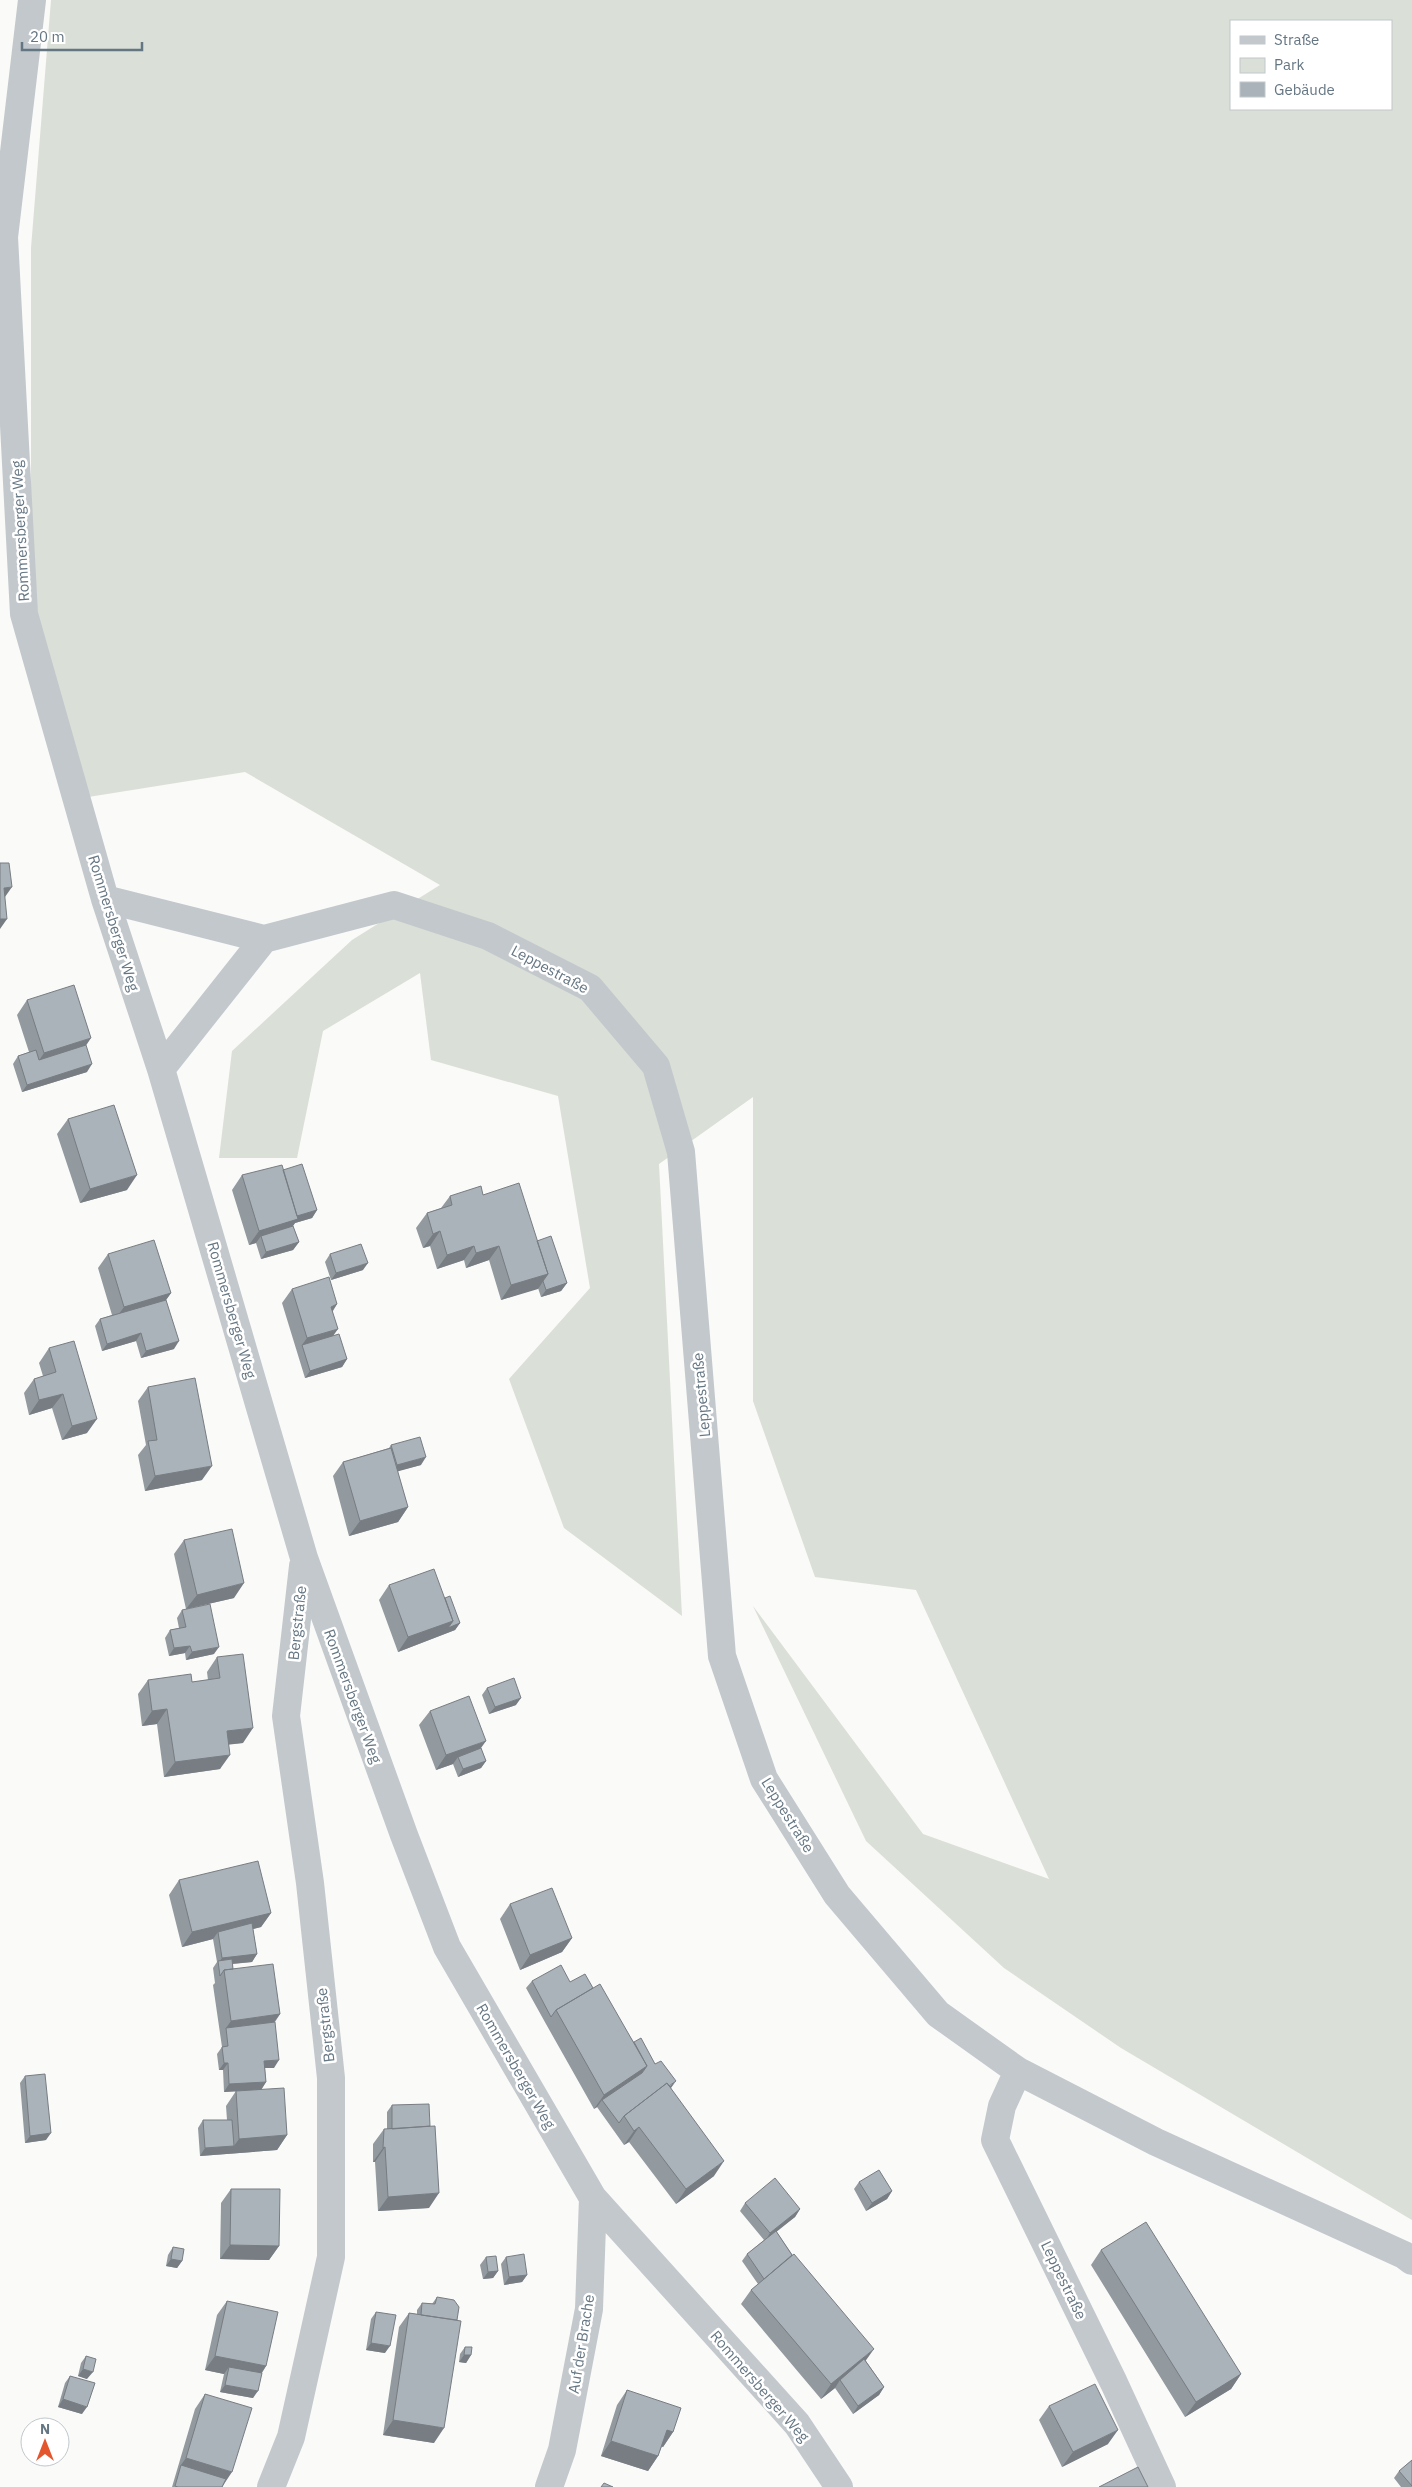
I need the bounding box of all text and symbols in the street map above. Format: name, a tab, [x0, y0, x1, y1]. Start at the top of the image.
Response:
scale bar	[22, 20, 142, 52]
legend	[1230, 20, 1392, 110]
text: 20 m	[30, 27, 65, 46]
text: Straße	[1274, 30, 1319, 49]
text: Park	[1274, 55, 1304, 74]
text: Gebäude	[1274, 80, 1335, 99]
street label: Rommersberger Weg	[7, 460, 33, 602]
street label: Rommersberger Weg	[84, 853, 144, 994]
street label: Leppestraße	[508, 941, 592, 997]
street label: Rommersberger Weg	[203, 1239, 261, 1381]
street label: Leppestraße	[688, 1352, 714, 1438]
street label: Bergstraße	[284, 1585, 310, 1661]
street label: Rommersberger Weg	[320, 1626, 386, 1766]
street label: Leppestraße	[757, 1774, 819, 1856]
street label: Bergstraße	[312, 1987, 338, 2063]
street label: Rommersberger Weg	[472, 2000, 560, 2132]
street label: Leppestraße	[1037, 2238, 1091, 2322]
street label: Auf der Brache	[564, 2293, 598, 2395]
street label: Rommersberger Weg	[706, 2326, 814, 2446]
north arrow	[20, 2417, 70, 2467]
text: N	[40, 2420, 50, 2438]

